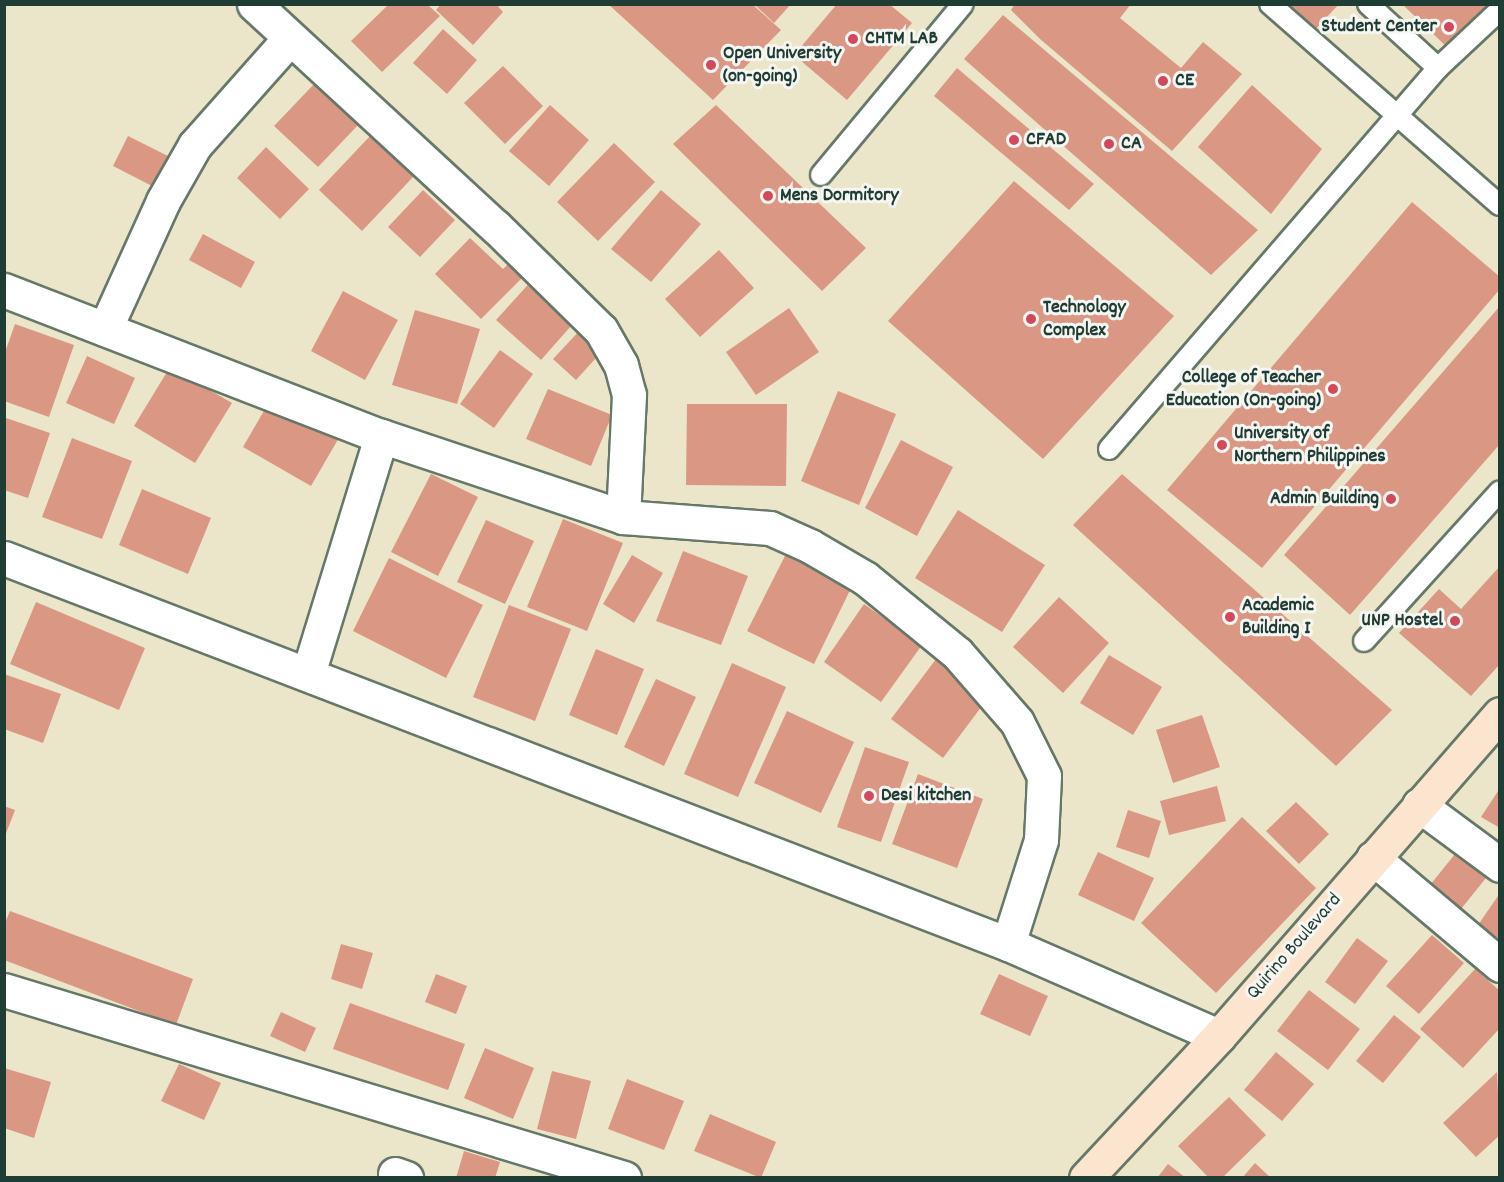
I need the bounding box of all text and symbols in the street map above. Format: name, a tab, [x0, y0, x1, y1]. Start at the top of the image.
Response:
place label: Student Center	[1321, 15, 1437, 39]
marker: Student Center	[1442, 20, 1456, 34]
place label: CHTM LAB	[865, 27, 938, 51]
marker: CHTM LAB	[846, 32, 860, 46]
place label: Open University (on-going)	[723, 42, 841, 89]
marker: Open University (on-going)	[704, 58, 718, 72]
place label: CE	[1175, 69, 1194, 93]
marker: CE	[1156, 74, 1170, 88]
place label: CFAD	[1026, 128, 1066, 152]
place label: CA	[1121, 132, 1142, 156]
marker: CFAD	[1007, 133, 1021, 147]
marker: CA	[1102, 137, 1116, 151]
place label: Mens Dormitory	[780, 184, 899, 208]
marker: Mens Dormitory	[761, 189, 775, 203]
place label: Technology Complex	[1043, 296, 1126, 343]
marker: Technology Complex	[1024, 312, 1038, 326]
place label: College of Teacher Education (On-going)	[1166, 366, 1321, 413]
marker: College of Teacher Education (On-going)	[1326, 382, 1340, 396]
place label: University of Northern Philippines	[1234, 422, 1386, 469]
marker: University of Northern Philippines	[1215, 438, 1229, 452]
place label: Admin Building	[1270, 487, 1379, 511]
marker: Admin Building	[1384, 492, 1398, 506]
place label: Academic Building I	[1242, 594, 1314, 641]
place label: UNP Hostel	[1361, 609, 1443, 633]
marker: Academic Building I	[1223, 610, 1237, 624]
marker: UNP Hostel	[1448, 614, 1462, 628]
place label: Desi kitchen	[881, 784, 971, 808]
marker: Desi kitchen	[862, 789, 876, 803]
street label: Quirino Boulevard	[1242, 889, 1348, 1005]

